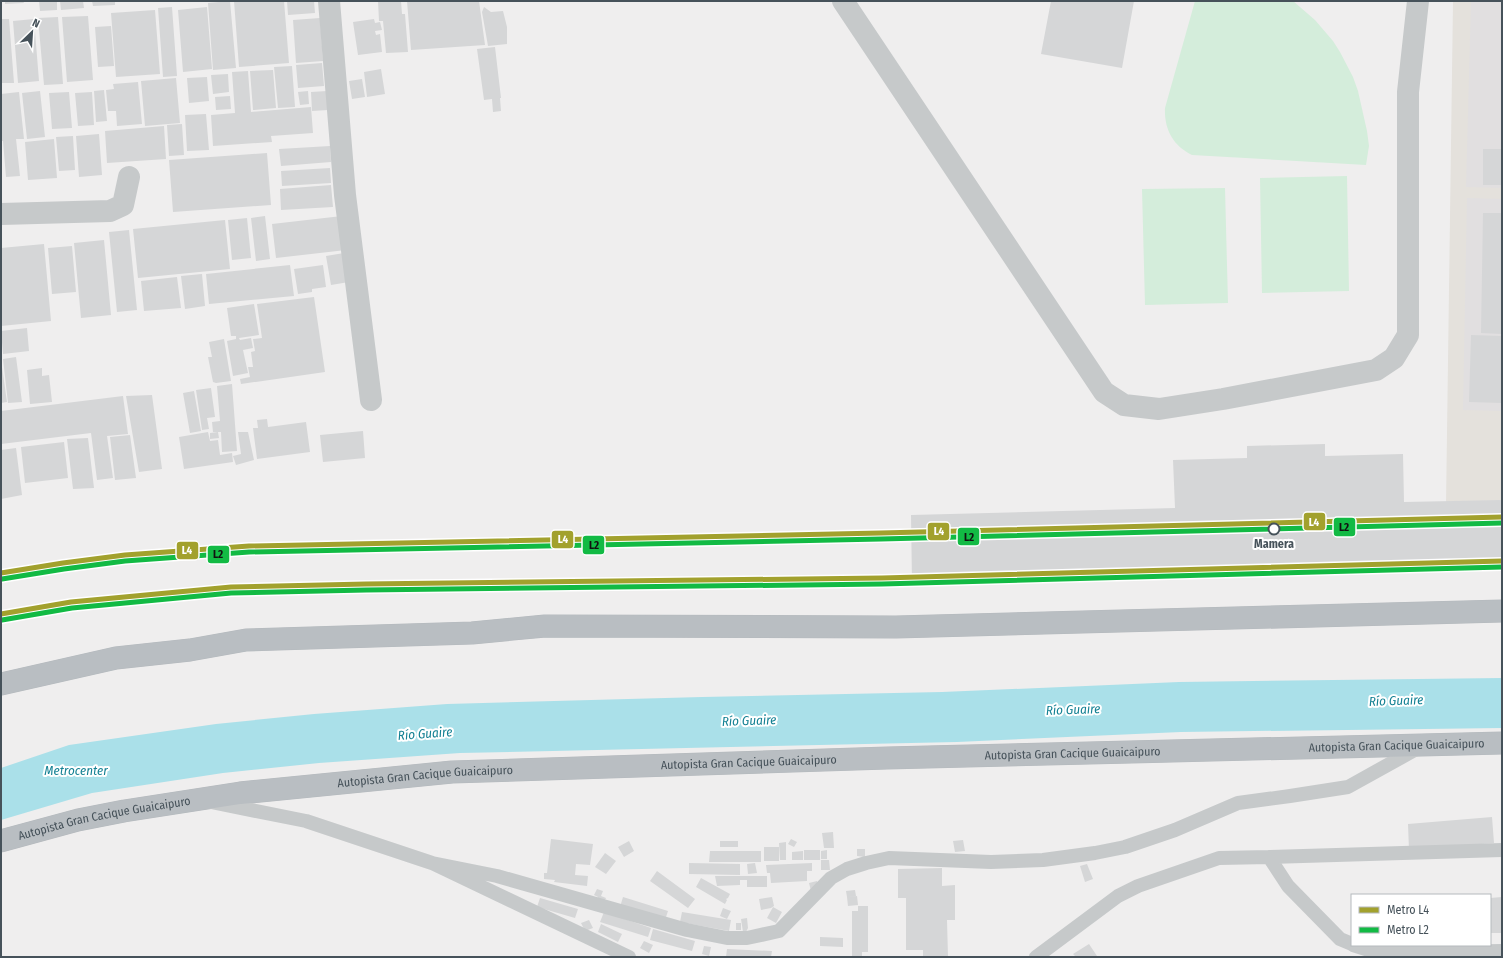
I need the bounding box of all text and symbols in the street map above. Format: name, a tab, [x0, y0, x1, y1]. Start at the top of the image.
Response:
north arrow	[12, 12, 52, 52]
text: N	[30, 16, 42, 31]
line badge: L4	[1303, 512, 1326, 531]
text: L4	[1309, 516, 1320, 529]
line badge: L2	[1333, 517, 1356, 537]
text: L2	[1339, 521, 1349, 534]
line badge: L4	[927, 522, 950, 541]
marker: Mamera	[1267, 522, 1281, 536]
text: L4	[934, 525, 945, 538]
line badge: L2	[957, 527, 980, 546]
line badge: L4	[551, 530, 574, 549]
text: L2	[964, 531, 974, 544]
text: L4	[558, 533, 569, 546]
line badge: L2	[582, 535, 605, 555]
place label: Mamera	[1254, 537, 1294, 551]
text: L2	[589, 539, 599, 552]
line badge: L4	[176, 541, 199, 560]
text: L4	[182, 544, 193, 557]
line badge: L2	[207, 545, 230, 564]
text: L2	[213, 548, 223, 561]
water label: Río Guaire	[1368, 692, 1424, 709]
water label: Río Guaire	[1045, 701, 1101, 718]
water label: Río Guaire	[721, 712, 777, 729]
water label: Río Guaire	[397, 724, 453, 743]
street label: Autopista Gran Cacique Guaicaipuro	[1308, 736, 1485, 755]
street label: Autopista Gran Cacique Guaicaipuro	[984, 744, 1161, 763]
street label: Autopista Gran Cacique Guaicaipuro	[661, 753, 837, 772]
water label: Metrocenter	[44, 763, 108, 778]
street label: Autopista Gran Cacique Guaicaipuro	[337, 763, 513, 790]
street label: Autopista Gran Cacique Guaicaipuro	[17, 794, 192, 843]
legend	[1351, 894, 1491, 946]
text: Metro L4	[1387, 903, 1429, 917]
text: Metro L2	[1387, 923, 1429, 937]

